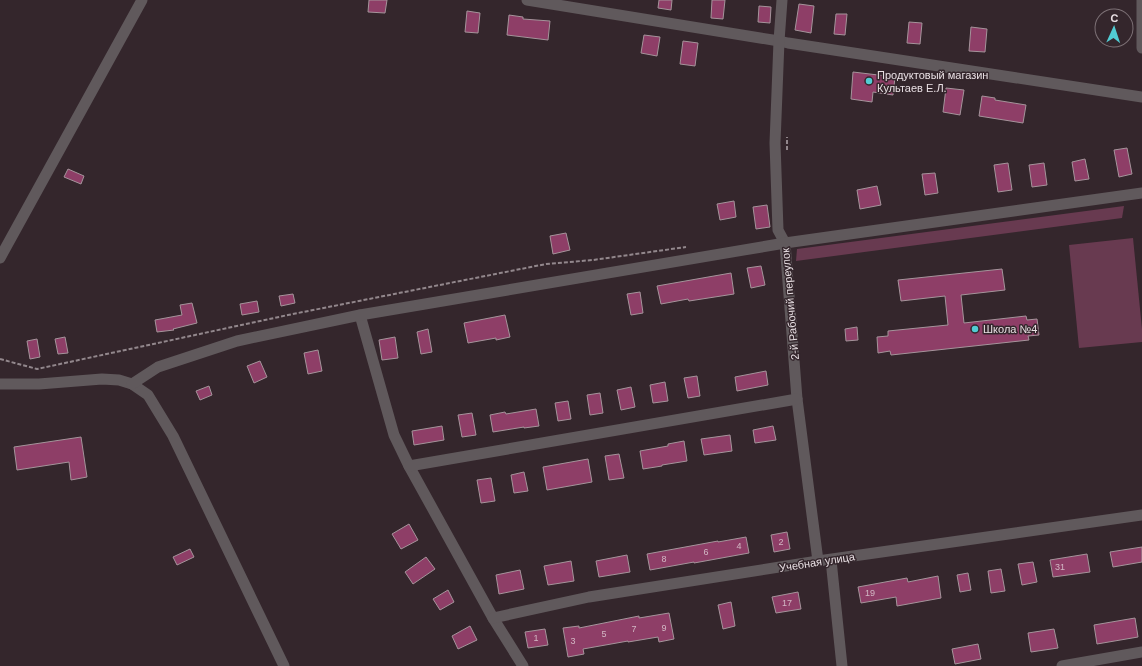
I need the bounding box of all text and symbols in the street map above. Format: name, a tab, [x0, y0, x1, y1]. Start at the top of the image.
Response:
north arrow	[1094, 8, 1134, 48]
text: С	[1110, 12, 1119, 24]
place label: Продуктовый магазин Культаев Е.Л.	[877, 69, 988, 94]
marker: Продуктовый магазин Культаев Е.Л.	[864, 76, 874, 86]
street label: 2-й Рабочий переулок	[779, 247, 801, 360]
place label: Школа №4	[983, 323, 1037, 335]
marker: Школа №4	[970, 324, 980, 334]
house number: 2	[778, 537, 784, 547]
house number: 4	[736, 541, 742, 551]
house number: 6	[703, 547, 709, 557]
street label: Учебная улица	[778, 550, 857, 574]
house number: 8	[661, 554, 667, 564]
house number: 31	[1055, 562, 1065, 572]
house number: 19	[865, 588, 875, 598]
house number: 17	[782, 598, 792, 608]
house number: 9	[661, 623, 667, 633]
house number: 7	[631, 624, 637, 634]
house number: 5	[601, 629, 607, 639]
house number: 1	[533, 633, 539, 643]
house number: 3	[570, 636, 576, 646]

